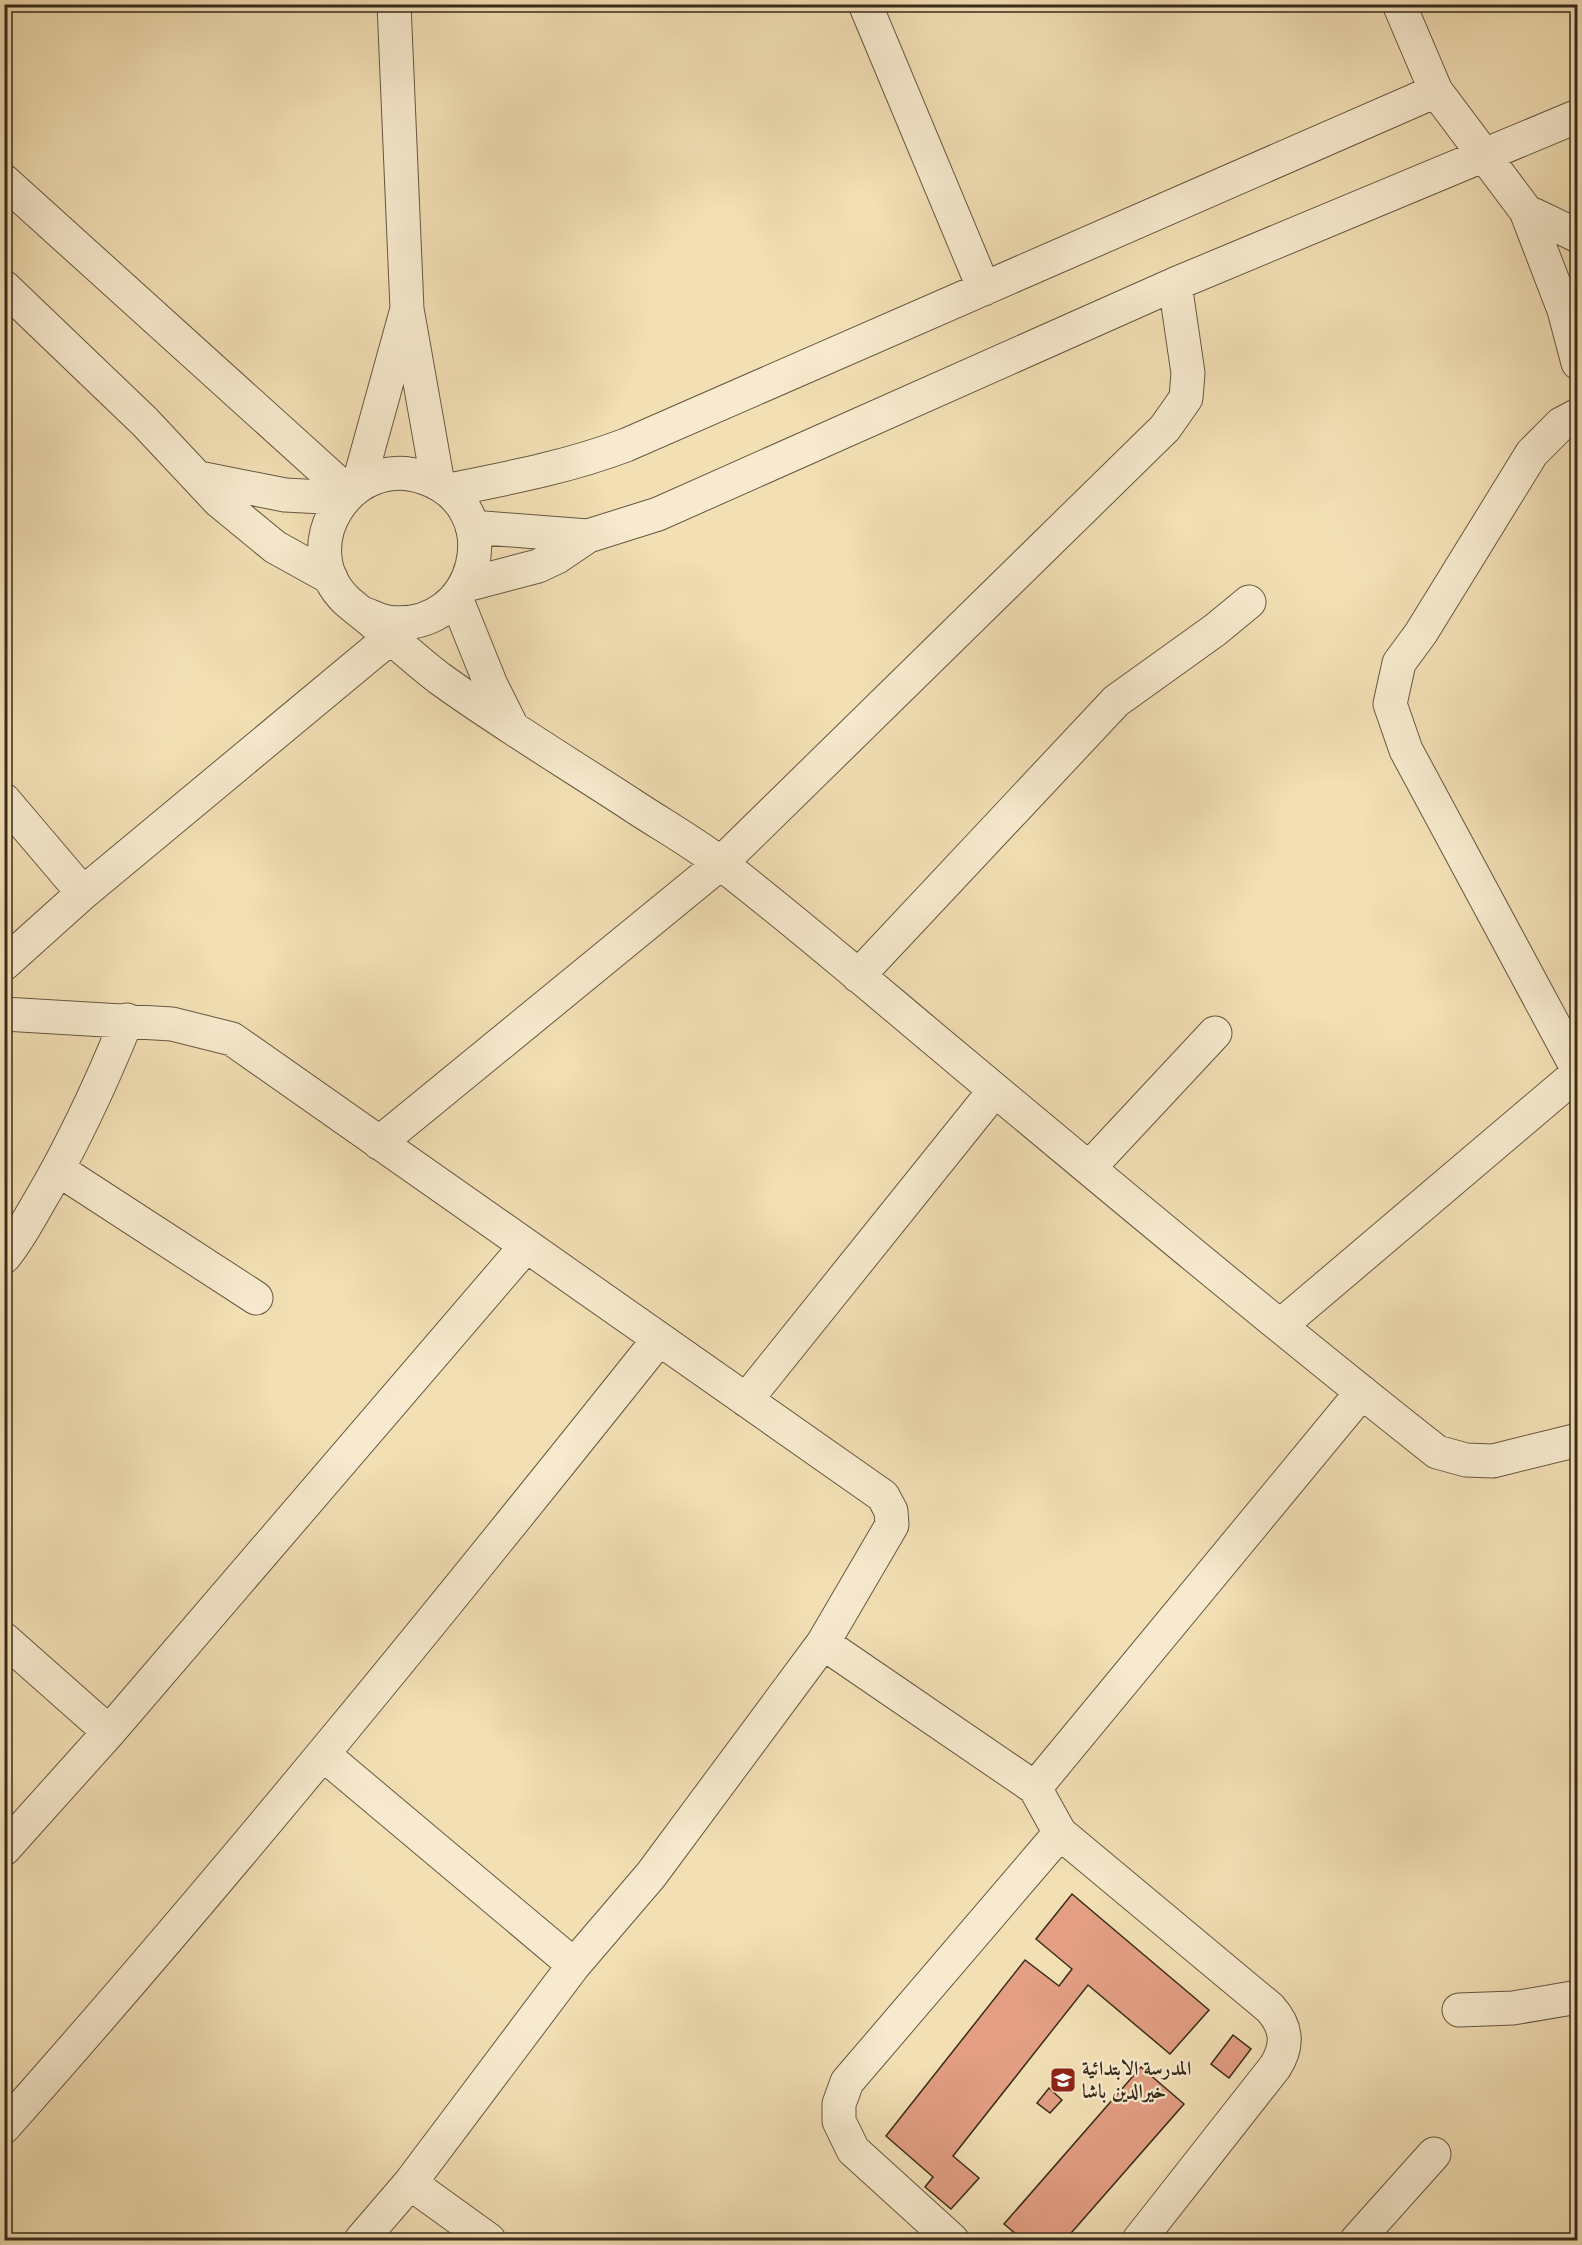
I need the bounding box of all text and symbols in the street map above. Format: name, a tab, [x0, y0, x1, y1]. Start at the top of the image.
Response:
place label: المدرسة الابتدائية خيرالدين باشا	[1082, 2055, 1191, 2105]
school or university icon: المدرسة الابتدائية خيرالدين باشا	[1048, 2065, 1078, 2095]

